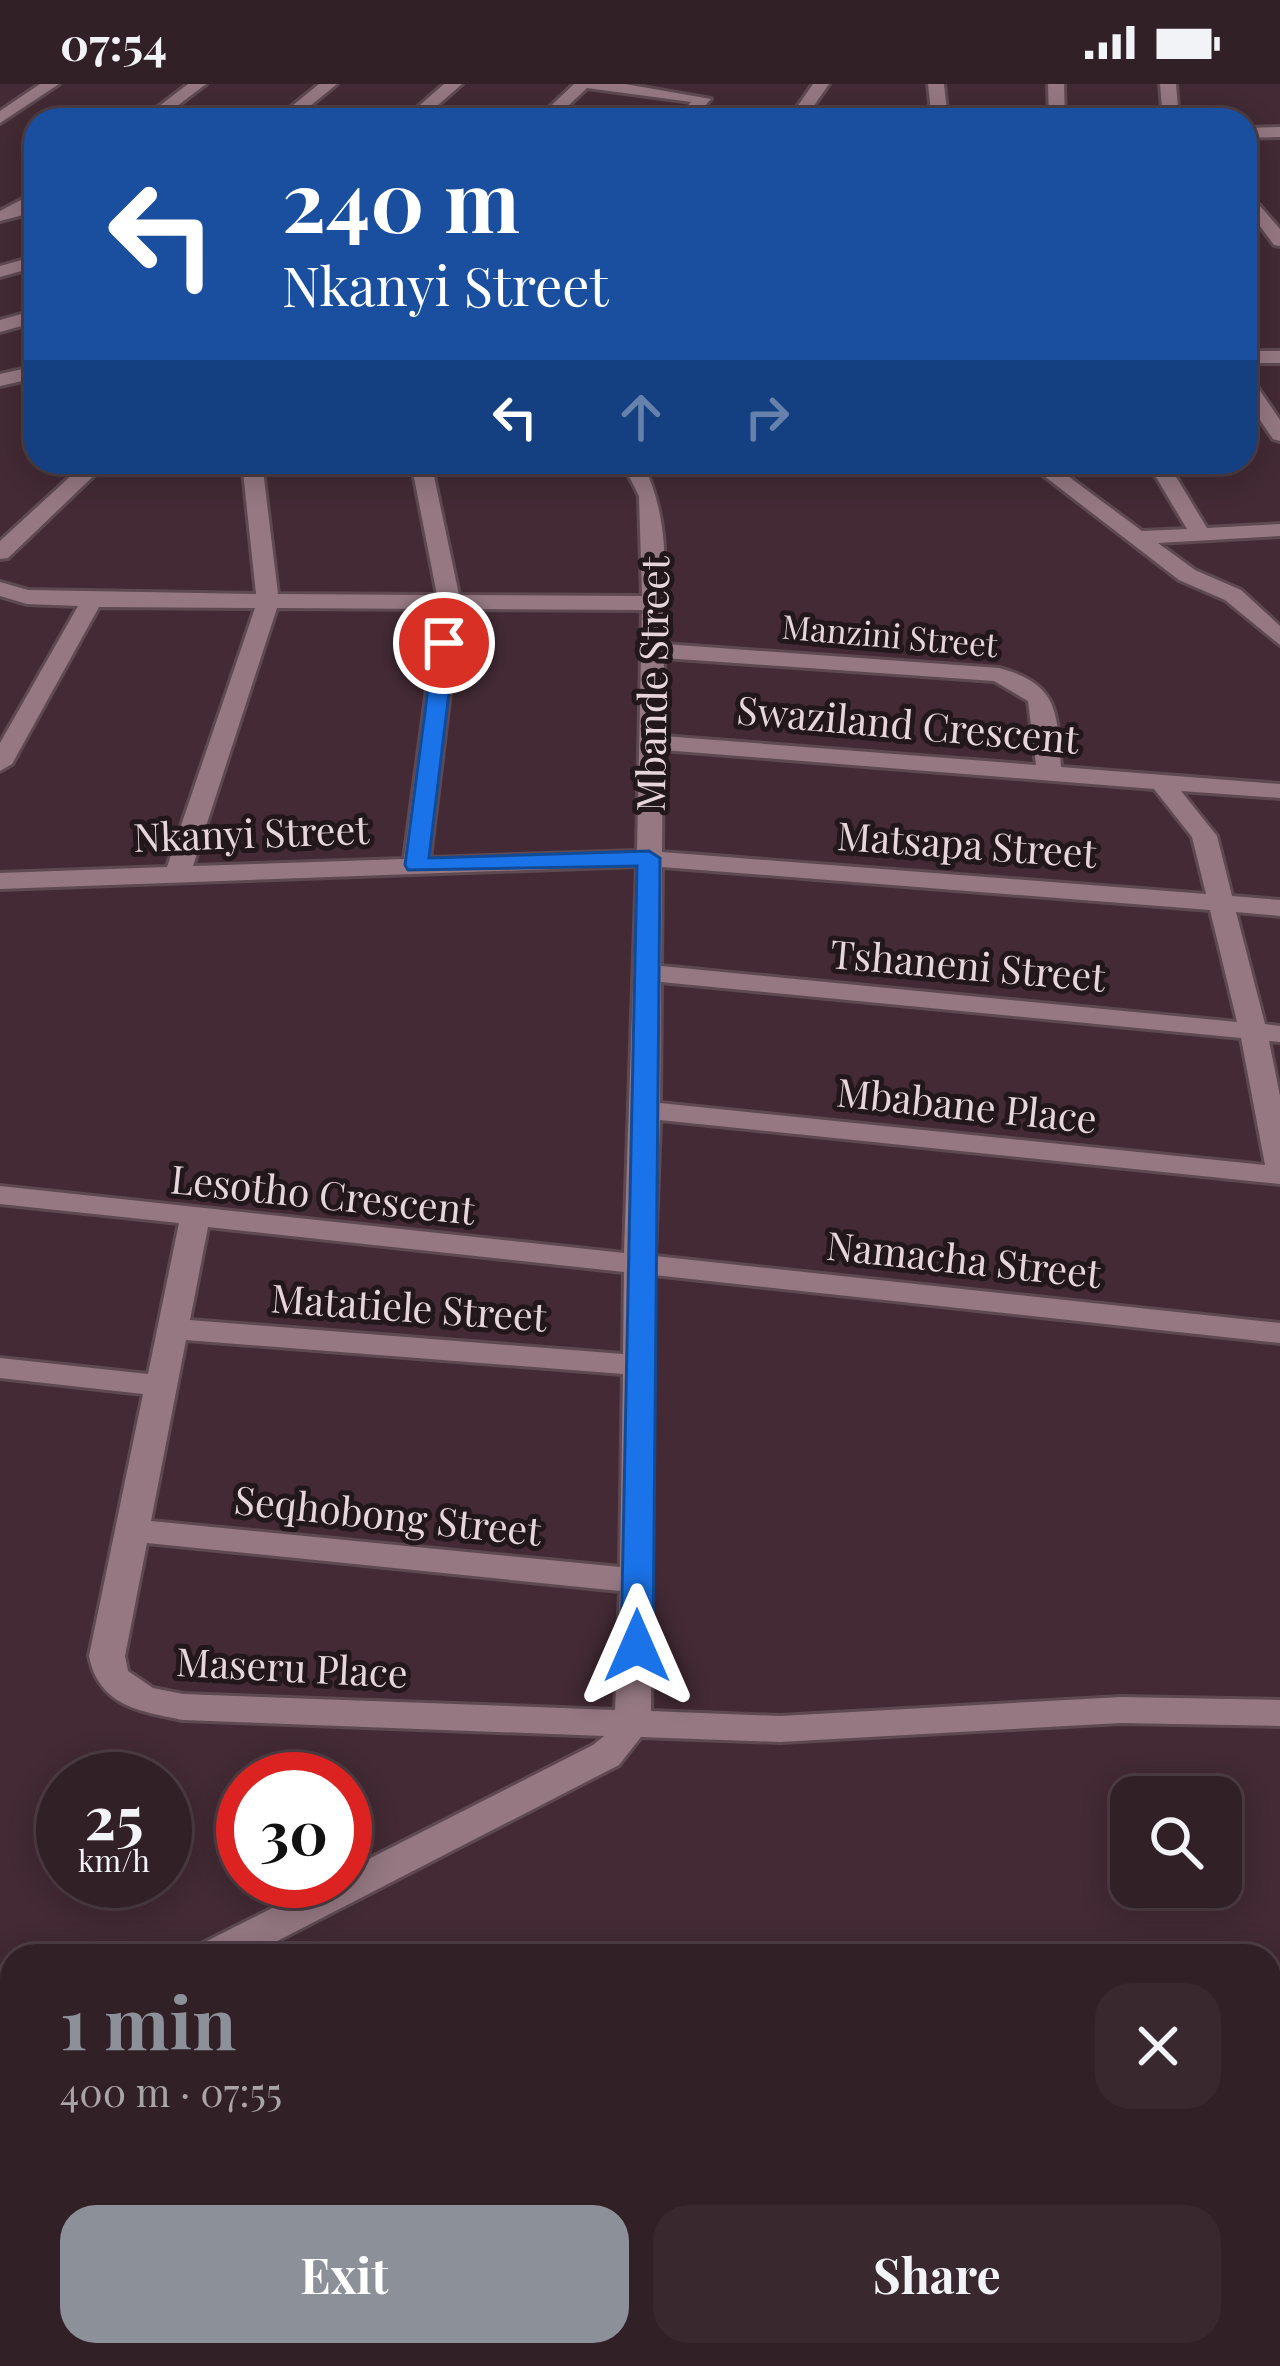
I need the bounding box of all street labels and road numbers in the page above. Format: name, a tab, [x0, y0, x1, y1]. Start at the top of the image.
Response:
street label: Mbande Street	[623, 555, 679, 812]
street label: Manzini Street	[780, 603, 1001, 665]
street label: Swaziland Crescent	[735, 682, 1082, 764]
street label: Nkanyi Street	[132, 802, 371, 862]
street label: Matsapa Street	[836, 808, 1100, 878]
street label: Tshaneni Street	[828, 926, 1109, 1002]
street label: Mbabane Place	[834, 1064, 1100, 1144]
street label: Lesotho Crescent	[168, 1151, 479, 1235]
street label: Namacha Street	[824, 1218, 1105, 1298]
street label: Matatiele Street	[269, 1270, 550, 1342]
street label: Seqhobong Street	[232, 1472, 545, 1556]
street label: Maseru Place	[175, 1634, 409, 1698]

